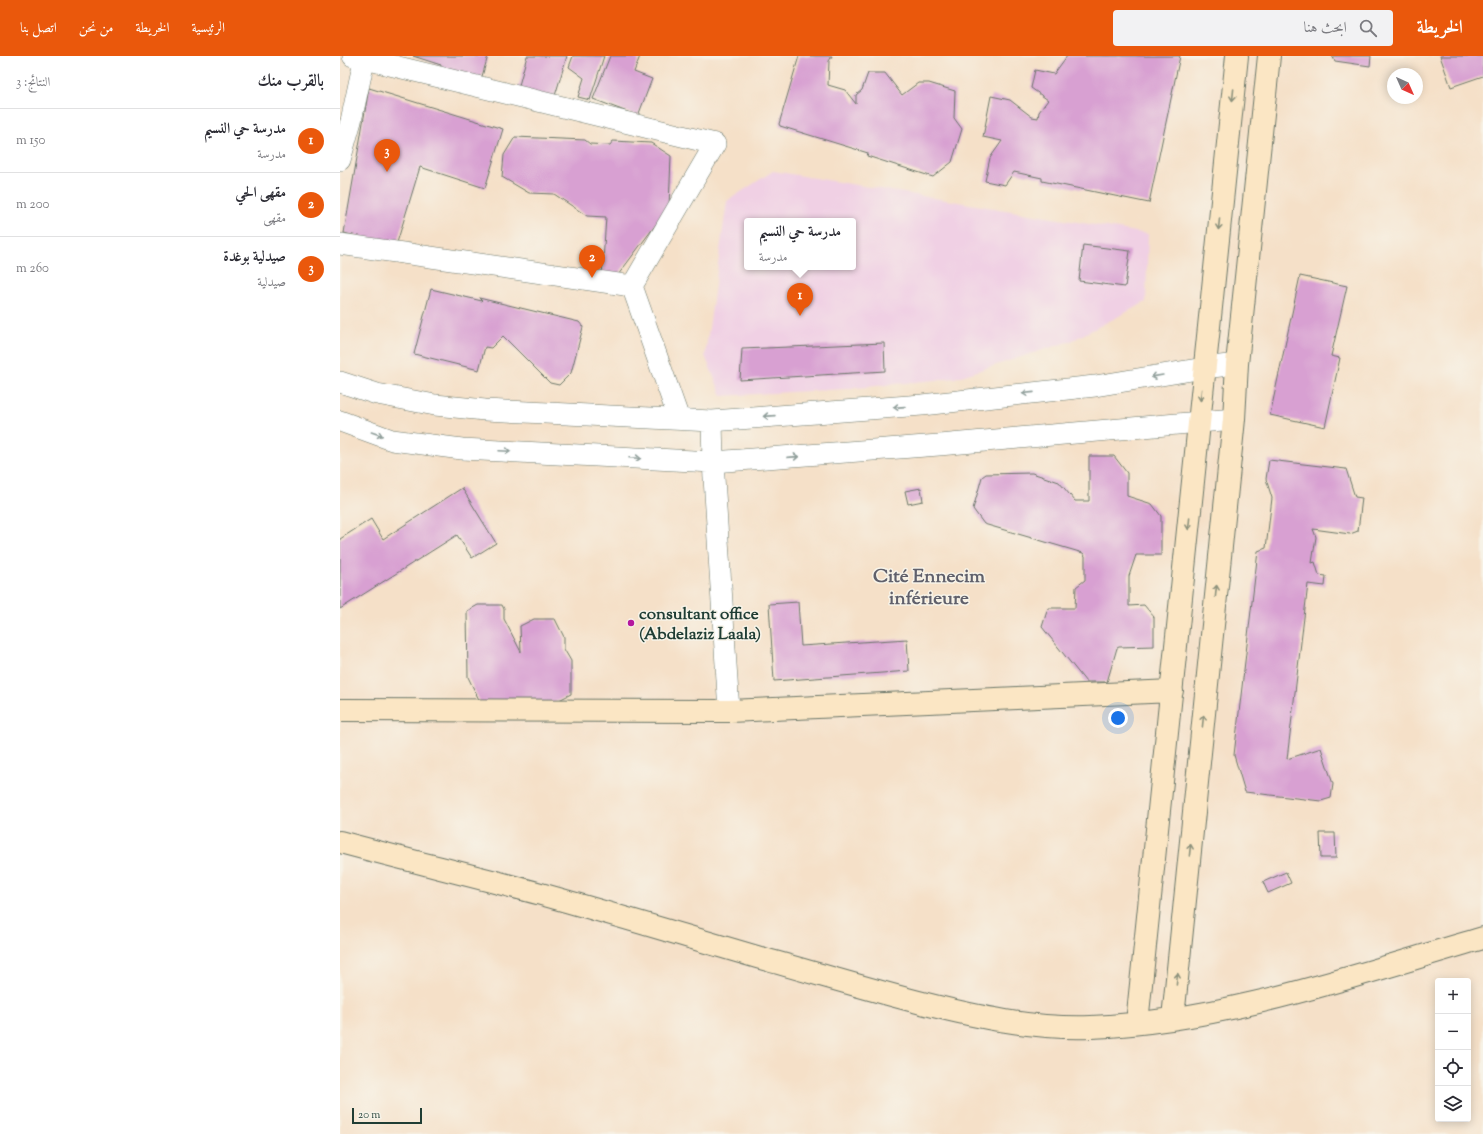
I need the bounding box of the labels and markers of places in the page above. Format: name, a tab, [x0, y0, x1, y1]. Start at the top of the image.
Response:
pin: 3	[374, 139, 400, 172]
pin: 2	[579, 245, 605, 278]
pin: 1	[787, 283, 813, 316]
place label: consultant office (Abdelaziz Laala)	[639, 603, 761, 647]
marker: consultant office (Abdelaziz Laala)	[626, 618, 636, 628]

